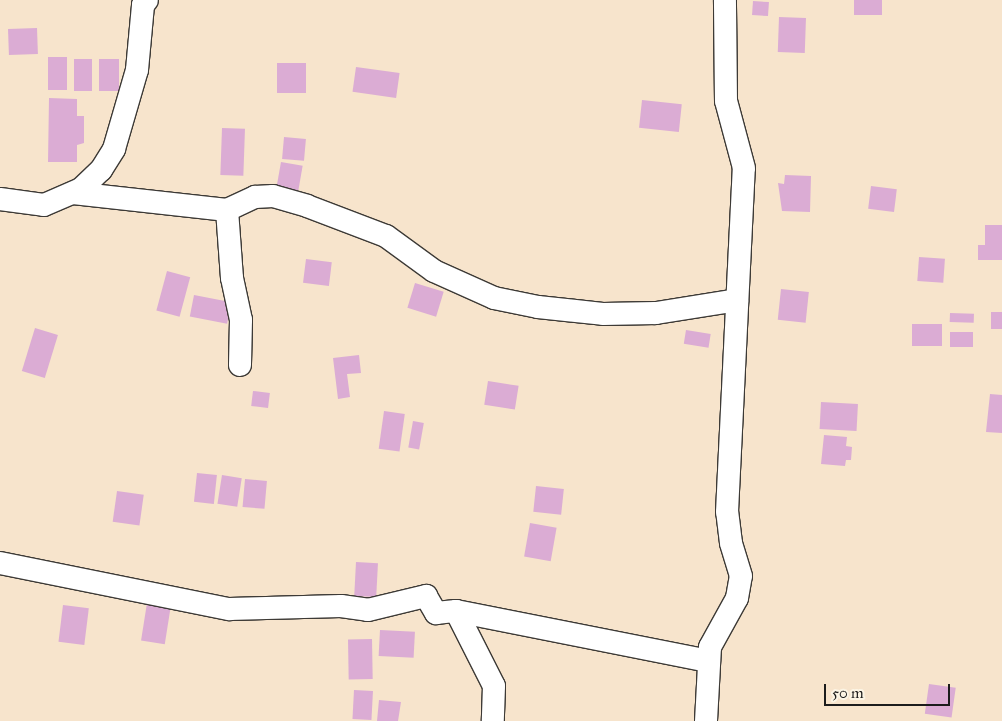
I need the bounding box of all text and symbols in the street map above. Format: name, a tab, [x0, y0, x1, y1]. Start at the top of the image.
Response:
scale bar	[827, 674, 953, 706]
text: 50 m	[832, 684, 864, 702]

